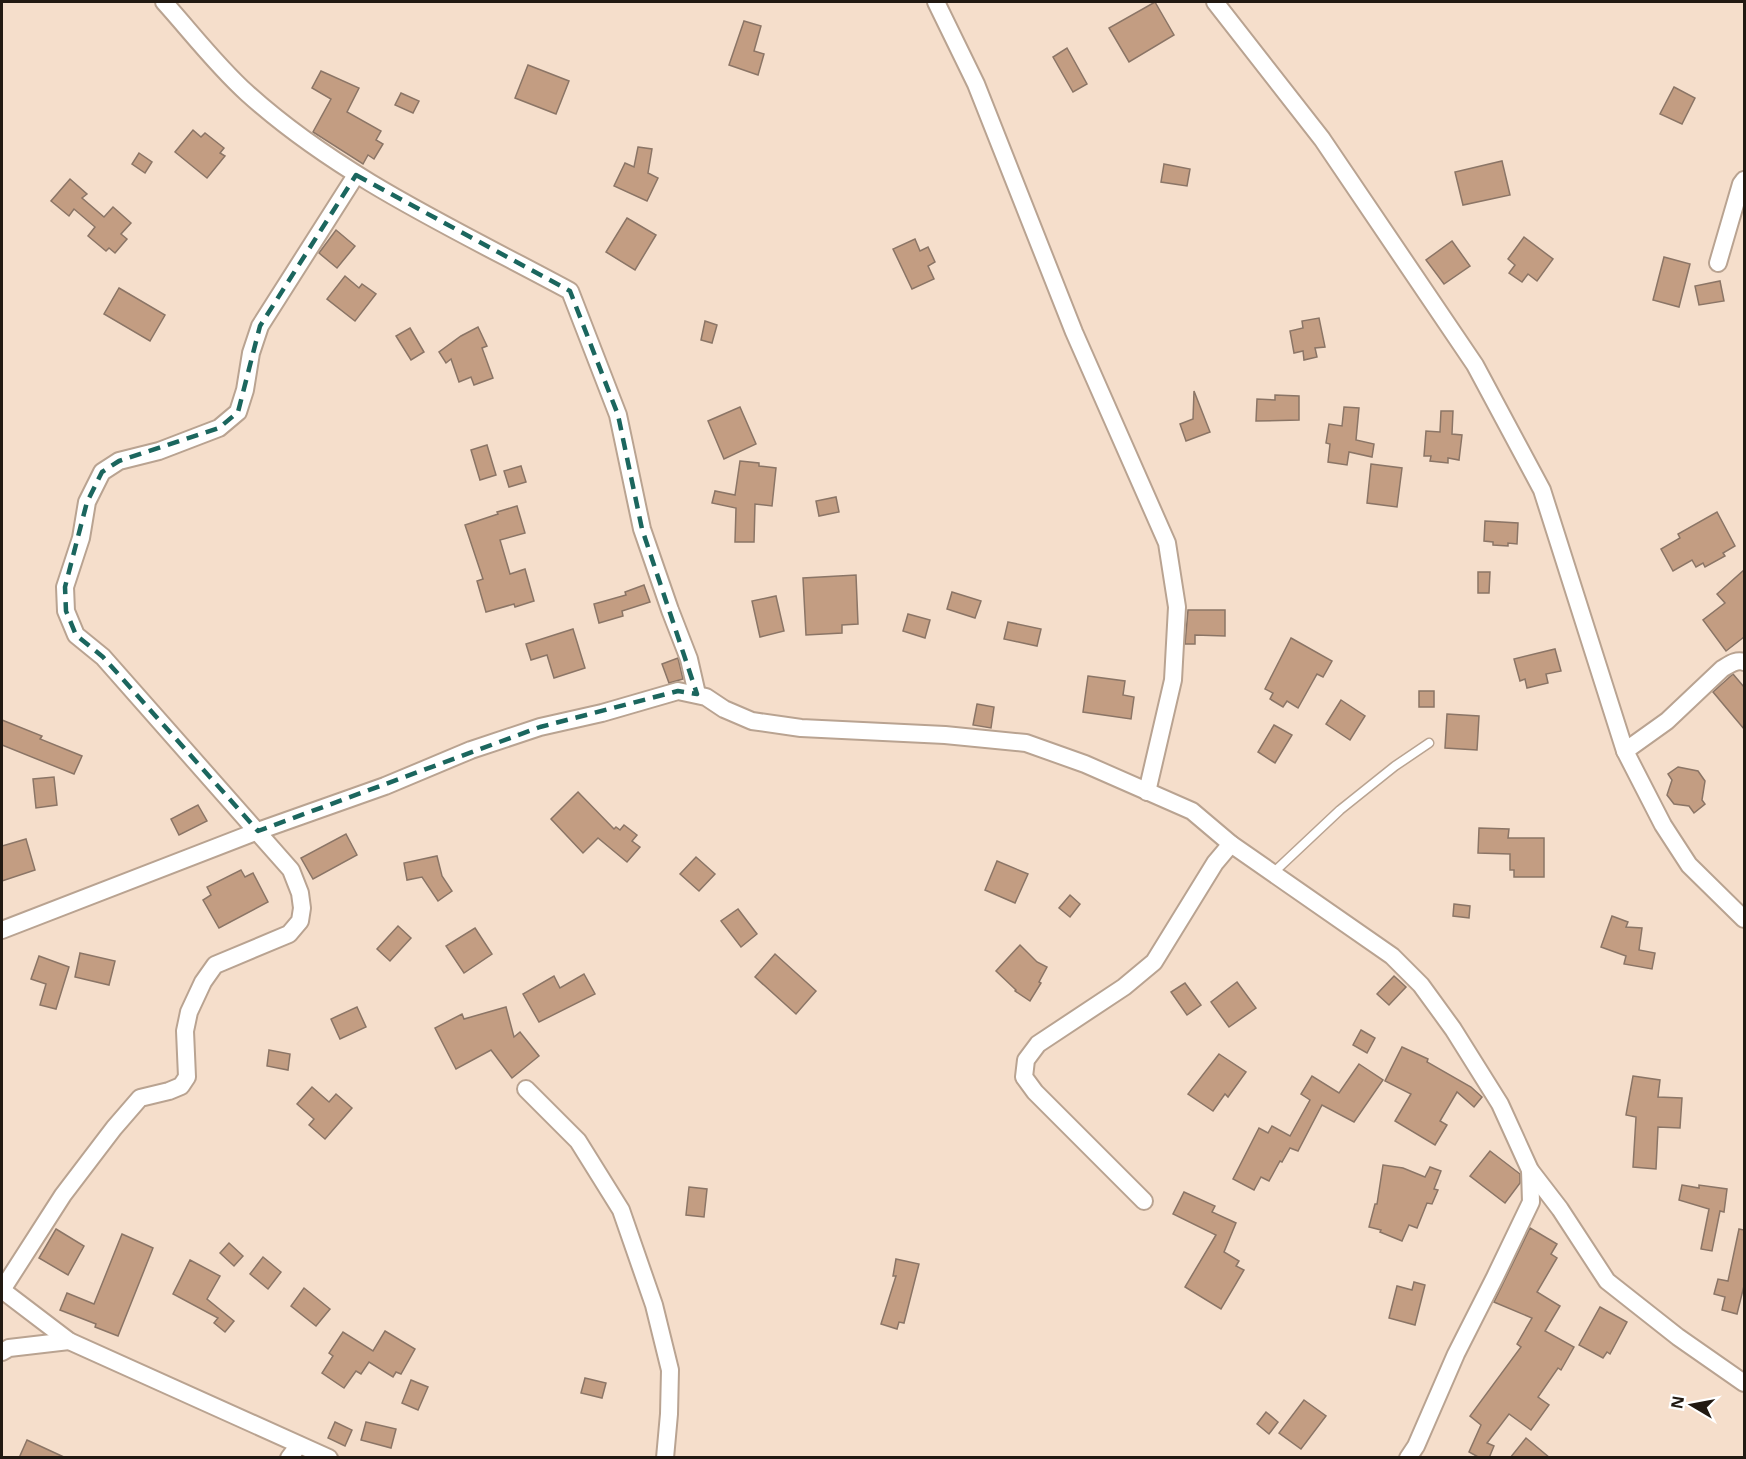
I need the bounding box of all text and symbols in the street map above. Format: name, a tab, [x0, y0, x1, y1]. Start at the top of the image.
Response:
north arrow	[1662, 1375, 1722, 1435]
text: N	[1665, 1394, 1689, 1411]

